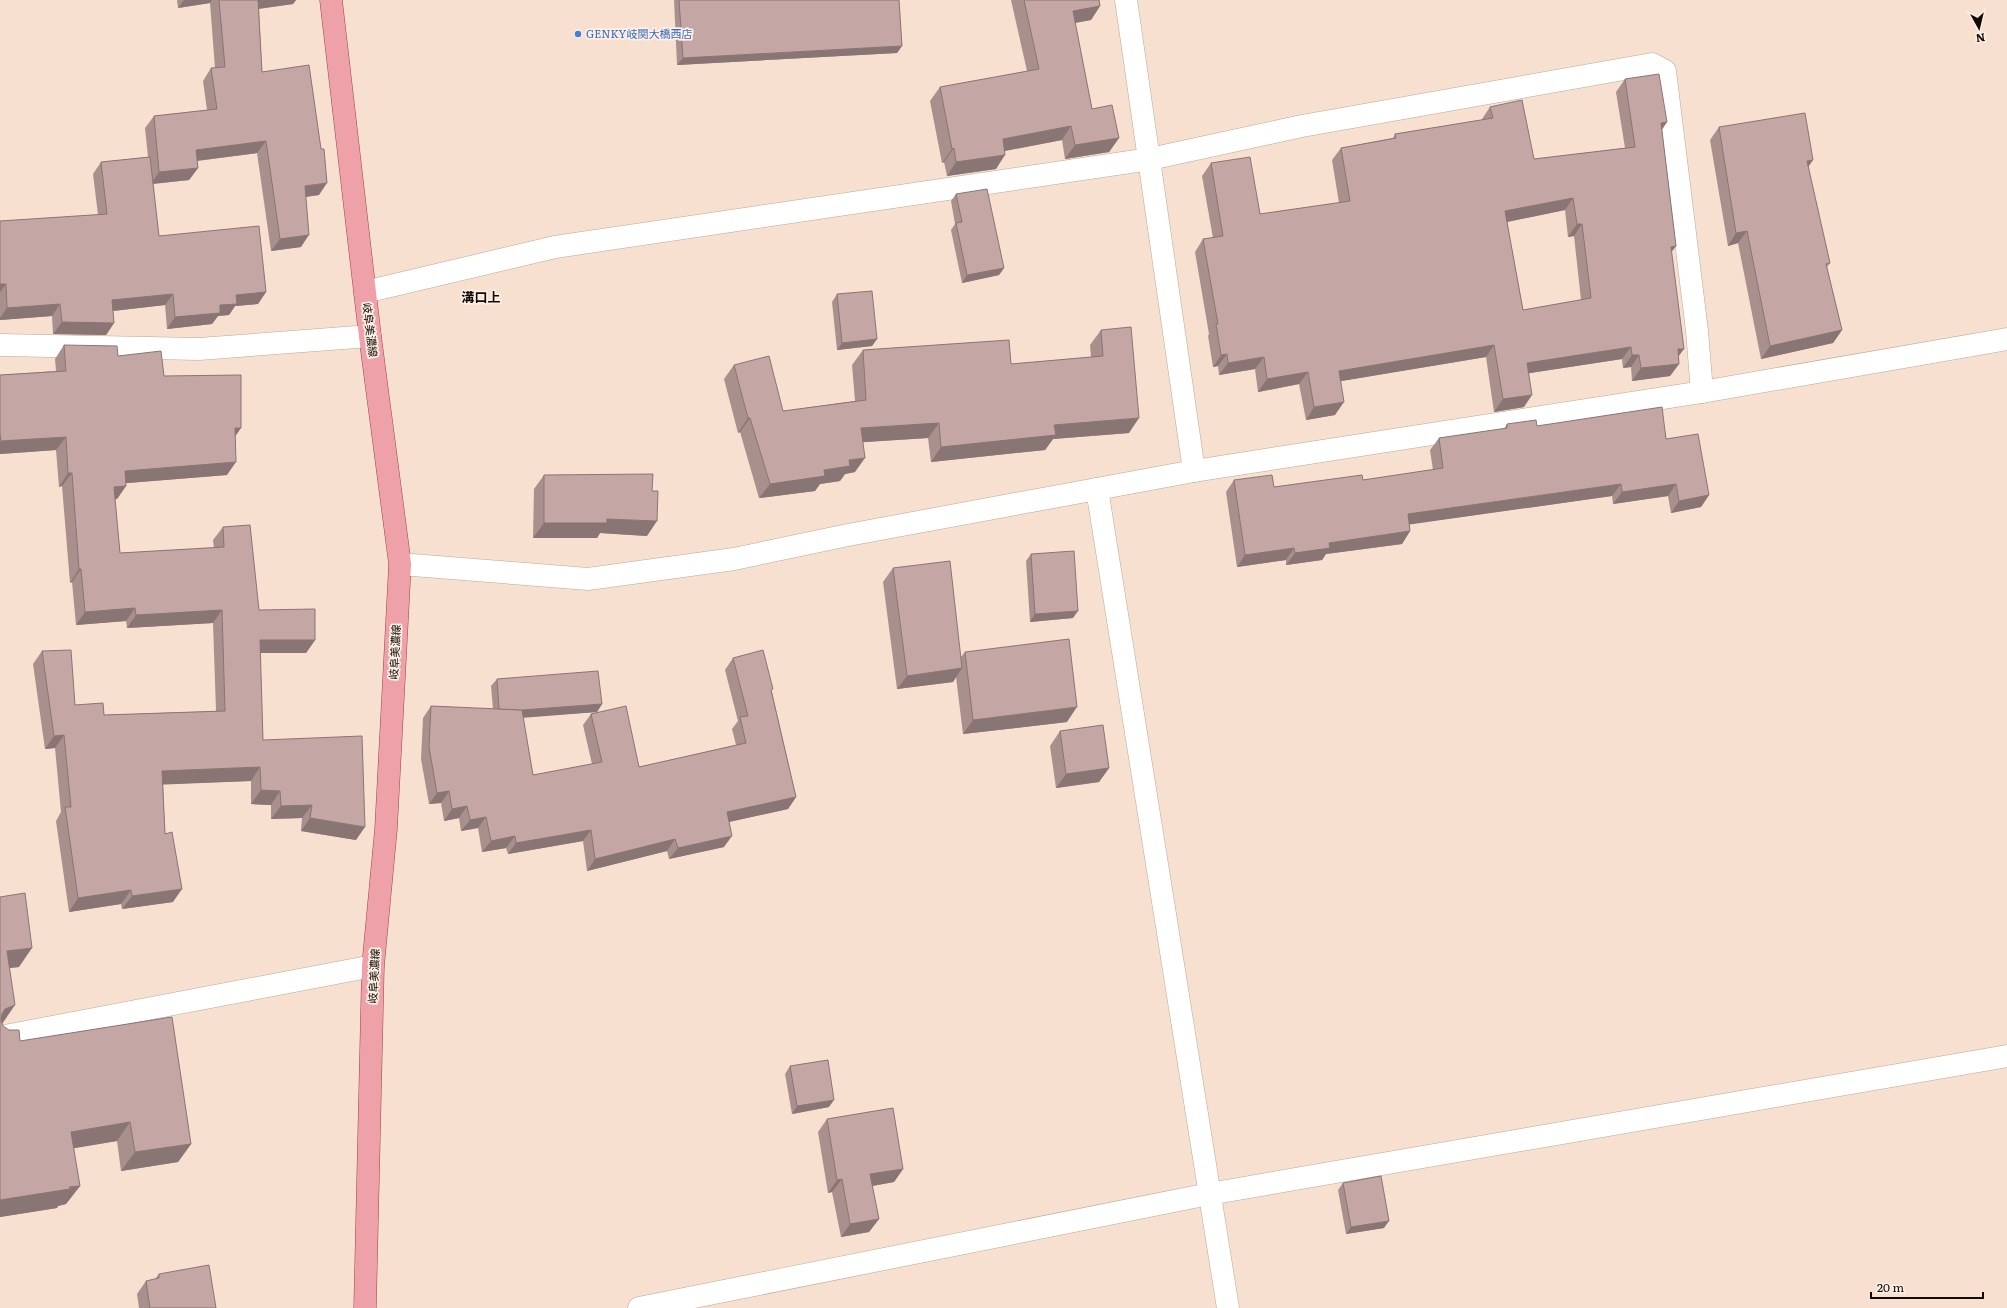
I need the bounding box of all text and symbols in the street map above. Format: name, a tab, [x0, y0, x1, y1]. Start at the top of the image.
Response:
north arrow	[1959, 8, 1999, 48]
place label: GENKY岐関大橋西店	[586, 25, 692, 41]
marker: GENKY岐関大橋西店	[573, 29, 583, 39]
text: N	[1975, 30, 1986, 47]
district label: 溝口上	[461, 287, 501, 306]
street label: 岐阜美濃線	[360, 302, 382, 358]
street label: 岐阜美濃線	[385, 624, 403, 680]
street label: 岐阜美濃線	[364, 948, 382, 1004]
scale bar	[1871, 1274, 1983, 1300]
text: 20 m	[1877, 1278, 1904, 1296]

